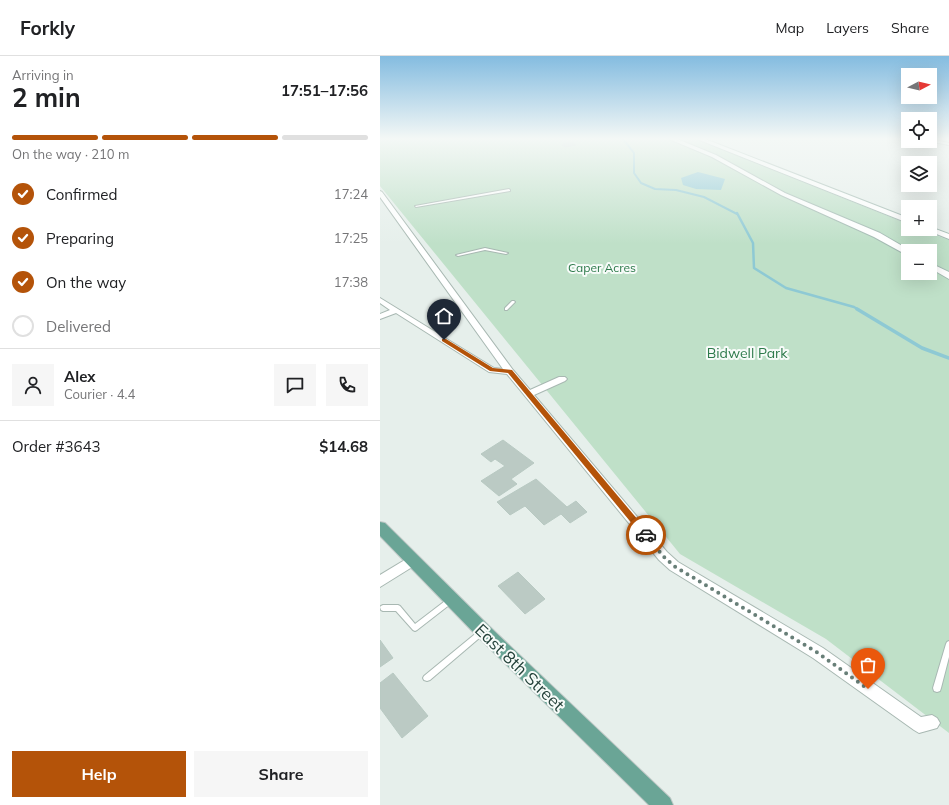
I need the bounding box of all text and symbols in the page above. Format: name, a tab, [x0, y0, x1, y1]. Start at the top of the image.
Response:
text: Forkly	[20, 16, 75, 40]
text: Map	[775, 19, 804, 37]
text: Layers	[826, 19, 869, 37]
text: Share	[891, 19, 929, 37]
text: Arriving in	[12, 67, 74, 83]
north arrow	[901, 68, 937, 104]
map controls	[901, 68, 937, 280]
text: 2 min	[12, 81, 81, 114]
text: 17:51–17:56	[281, 81, 368, 100]
button: locate	[901, 112, 937, 148]
text: On the way · 210 m	[12, 146, 129, 162]
button: layers	[901, 156, 937, 192]
icon: check	[12, 183, 34, 205]
text: Confirmed	[46, 185, 117, 204]
text: 17:24	[334, 186, 368, 202]
button: +	[901, 200, 937, 236]
icon: check	[12, 227, 34, 249]
text: Preparing	[46, 229, 114, 248]
text: 17:25	[334, 230, 368, 246]
button: −	[901, 244, 937, 280]
park label: Caper Acres	[568, 260, 636, 275]
icon: check	[12, 271, 34, 293]
text: On the way	[46, 273, 126, 292]
text: 17:38	[334, 274, 368, 290]
pin	[427, 299, 461, 340]
icon: home	[433, 305, 455, 327]
text: Delivered	[46, 317, 111, 336]
park label: Bidwell Park	[707, 344, 788, 362]
button: person	[12, 364, 54, 406]
button: chat	[274, 364, 316, 406]
button: phone	[326, 364, 368, 406]
text: Alex	[64, 367, 96, 386]
text: Courier · 4.4	[64, 386, 135, 402]
text: Order #3643	[12, 437, 100, 456]
text: $14.68	[319, 437, 368, 456]
courier	[626, 515, 666, 555]
icon: car	[635, 524, 657, 546]
street label: East 8th Street	[471, 619, 569, 715]
pin	[851, 648, 885, 689]
icon: bag	[857, 654, 879, 676]
button: Help	[12, 751, 186, 797]
button: Share	[194, 751, 368, 797]

